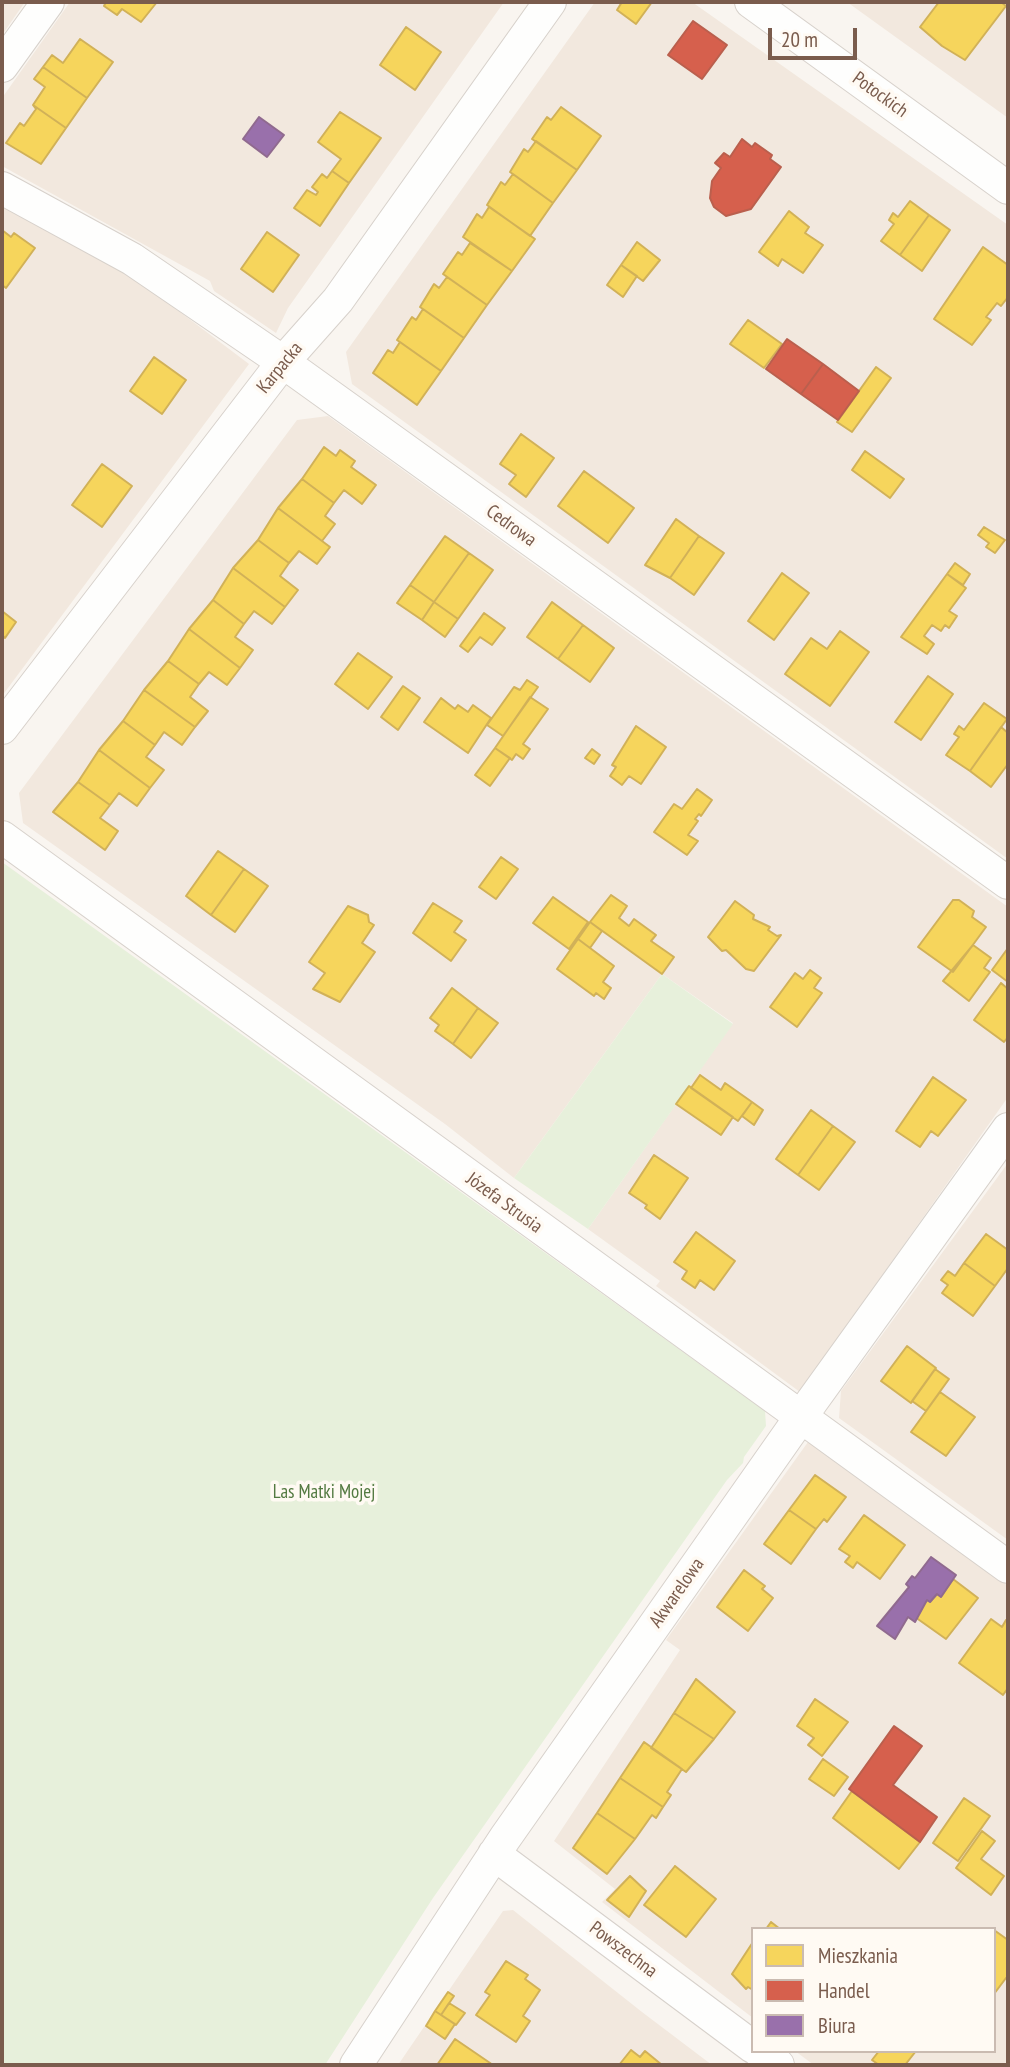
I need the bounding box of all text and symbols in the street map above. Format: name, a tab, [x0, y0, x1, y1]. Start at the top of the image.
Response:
scale bar	[772, 14, 861, 58]
text: 20 m	[781, 26, 818, 53]
street label: Potockich	[848, 67, 912, 123]
street label: Karpacka	[252, 338, 308, 398]
street label: Cedrowa	[482, 500, 540, 552]
street label: Józefa Strusia	[462, 1168, 546, 1238]
park label: Las Matki Mojej	[273, 1482, 375, 1504]
street label: Akwarelowa	[645, 1554, 709, 1632]
street label: Powszechna	[585, 1917, 661, 1983]
legend	[751, 1927, 996, 2053]
text: Mieszkania	[818, 1942, 898, 1969]
text: Handel	[818, 1977, 870, 2004]
text: Biura	[818, 2012, 856, 2039]

